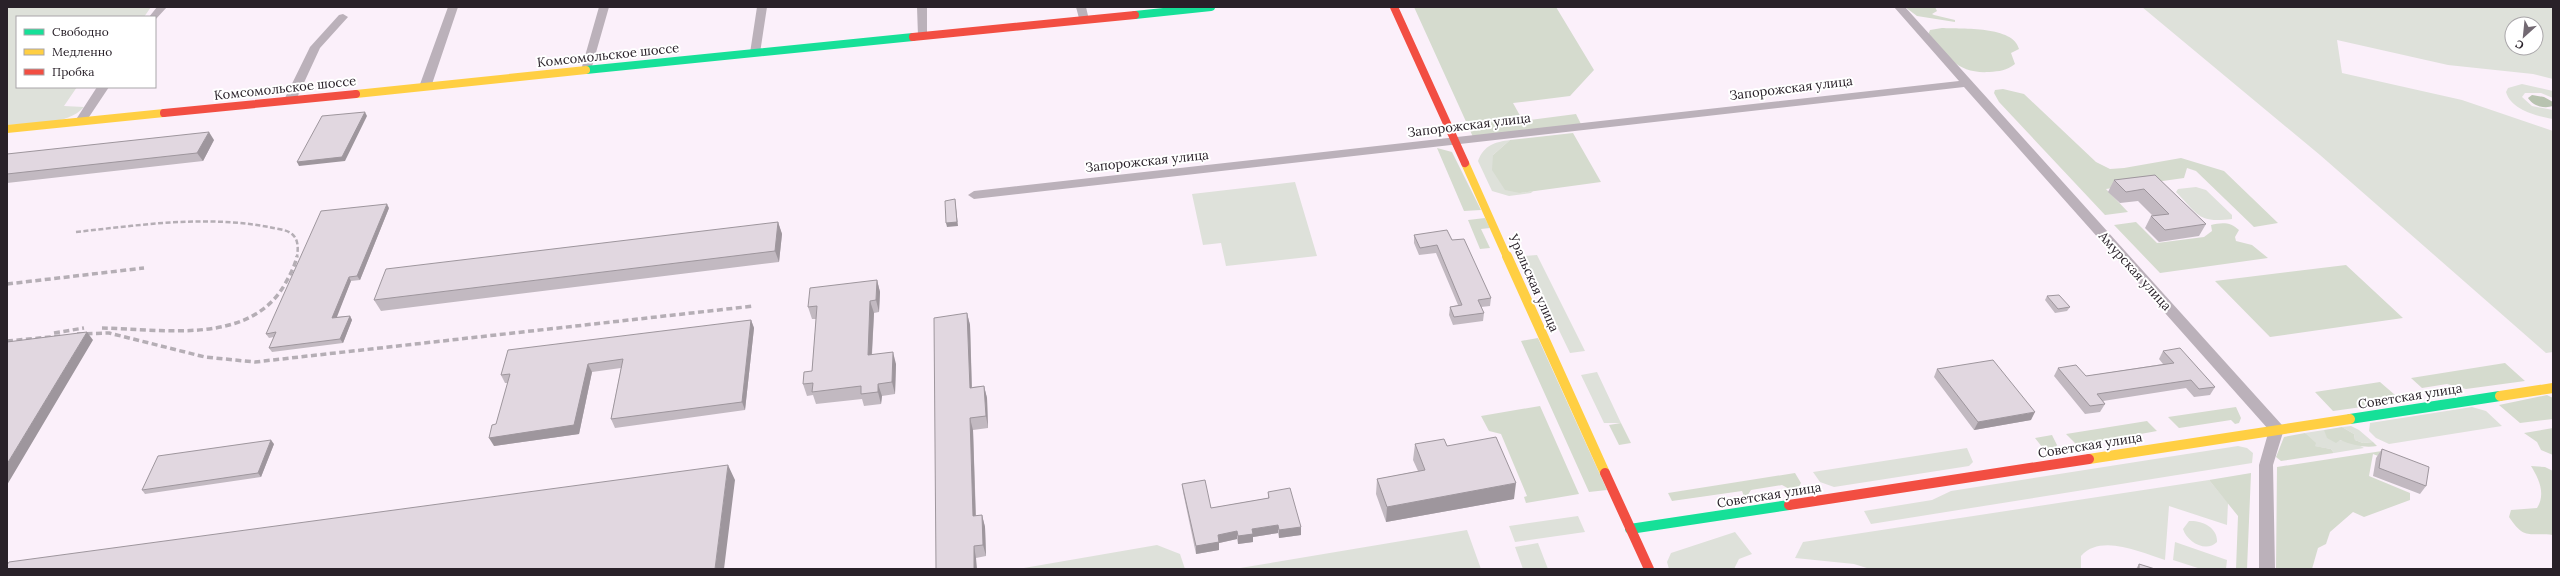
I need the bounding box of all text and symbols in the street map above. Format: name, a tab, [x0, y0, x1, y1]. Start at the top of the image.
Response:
legend	[16, 16, 156, 88]
north arrow	[2504, 16, 2544, 56]
text: Свободно	[52, 24, 109, 39]
text: С	[2513, 37, 2526, 53]
street label: Комсомольское шоссе	[536, 39, 680, 71]
text: Медленно	[52, 44, 112, 59]
text: Пробка	[52, 64, 94, 79]
street label: Комсомольское шоссе	[213, 72, 357, 104]
street label: Запорожская улица	[1728, 72, 1854, 104]
street label: Запорожская улица	[1406, 109, 1532, 141]
street label: Запорожская улица	[1084, 146, 1210, 176]
street label: Амурская улица	[2094, 227, 2175, 314]
street label: Уральская улица	[1504, 231, 1563, 335]
street label: Советская улица	[2357, 379, 2464, 413]
street label: Советская улица	[2037, 428, 2144, 462]
street label: Советская улица	[1716, 478, 1823, 512]

